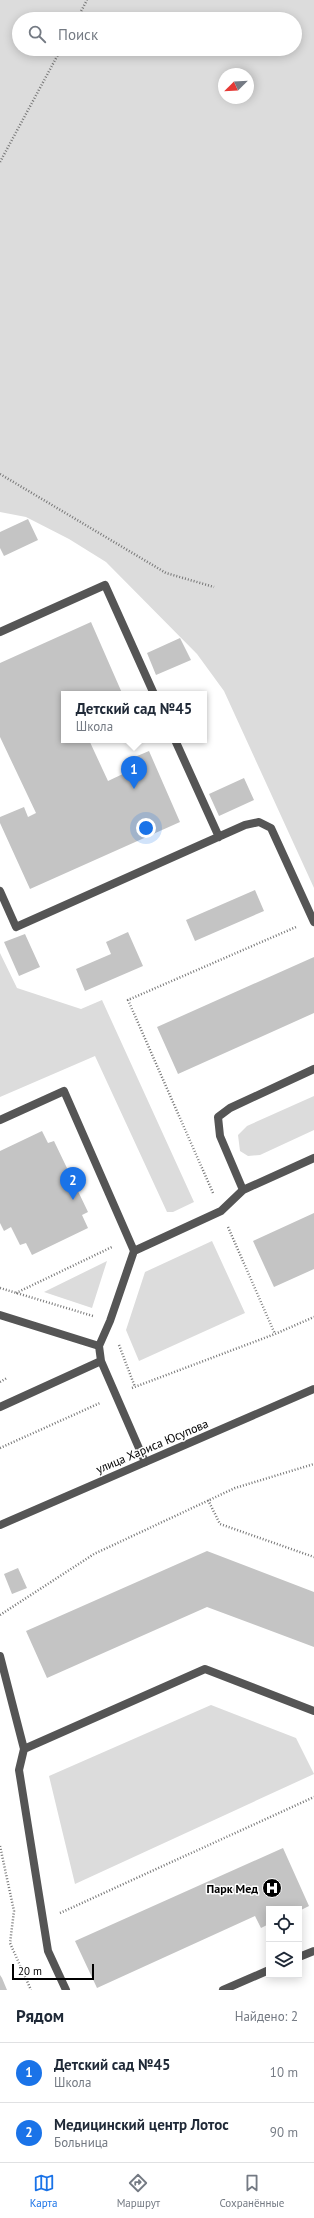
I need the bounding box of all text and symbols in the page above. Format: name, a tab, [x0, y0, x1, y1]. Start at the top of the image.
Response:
search box	[12, 12, 302, 56]
icon: search	[26, 23, 48, 45]
text: Поиск	[58, 25, 98, 44]
north arrow	[218, 68, 254, 104]
popup	[61, 691, 207, 743]
text: Детский сад №45	[76, 699, 192, 718]
text: Школа	[76, 718, 113, 735]
pin: 1	[121, 756, 147, 789]
your location	[136, 818, 156, 838]
pin: 2	[60, 1167, 86, 1200]
street label: улица Хариса Юсупова	[93, 1415, 211, 1476]
hospital icon: Парк Мед	[261, 1877, 283, 1899]
place label: Парк Мед	[207, 1881, 258, 1896]
map controls	[266, 1906, 302, 1978]
button: locate	[266, 1906, 302, 1942]
button: layers	[266, 1942, 302, 1978]
scale bar	[12, 1962, 94, 1981]
text: 20 m	[18, 1964, 42, 1978]
text: Рядом	[16, 2005, 64, 2027]
text: Найдено: 2	[235, 2008, 298, 2025]
text: Детский сад №45	[54, 2055, 171, 2074]
text: 1	[25, 2064, 33, 2081]
text: 10 m	[270, 2064, 298, 2081]
text: Школа	[54, 2074, 91, 2091]
text: Медицинский центр Лотос	[54, 2115, 229, 2134]
text: 2	[25, 2124, 33, 2141]
text: 90 m	[270, 2124, 298, 2141]
text: Больница	[54, 2134, 108, 2151]
tab: Карта	[30, 2172, 57, 2210]
tab: Маршрут	[117, 2172, 160, 2210]
tab: Сохранённые	[219, 2172, 284, 2210]

